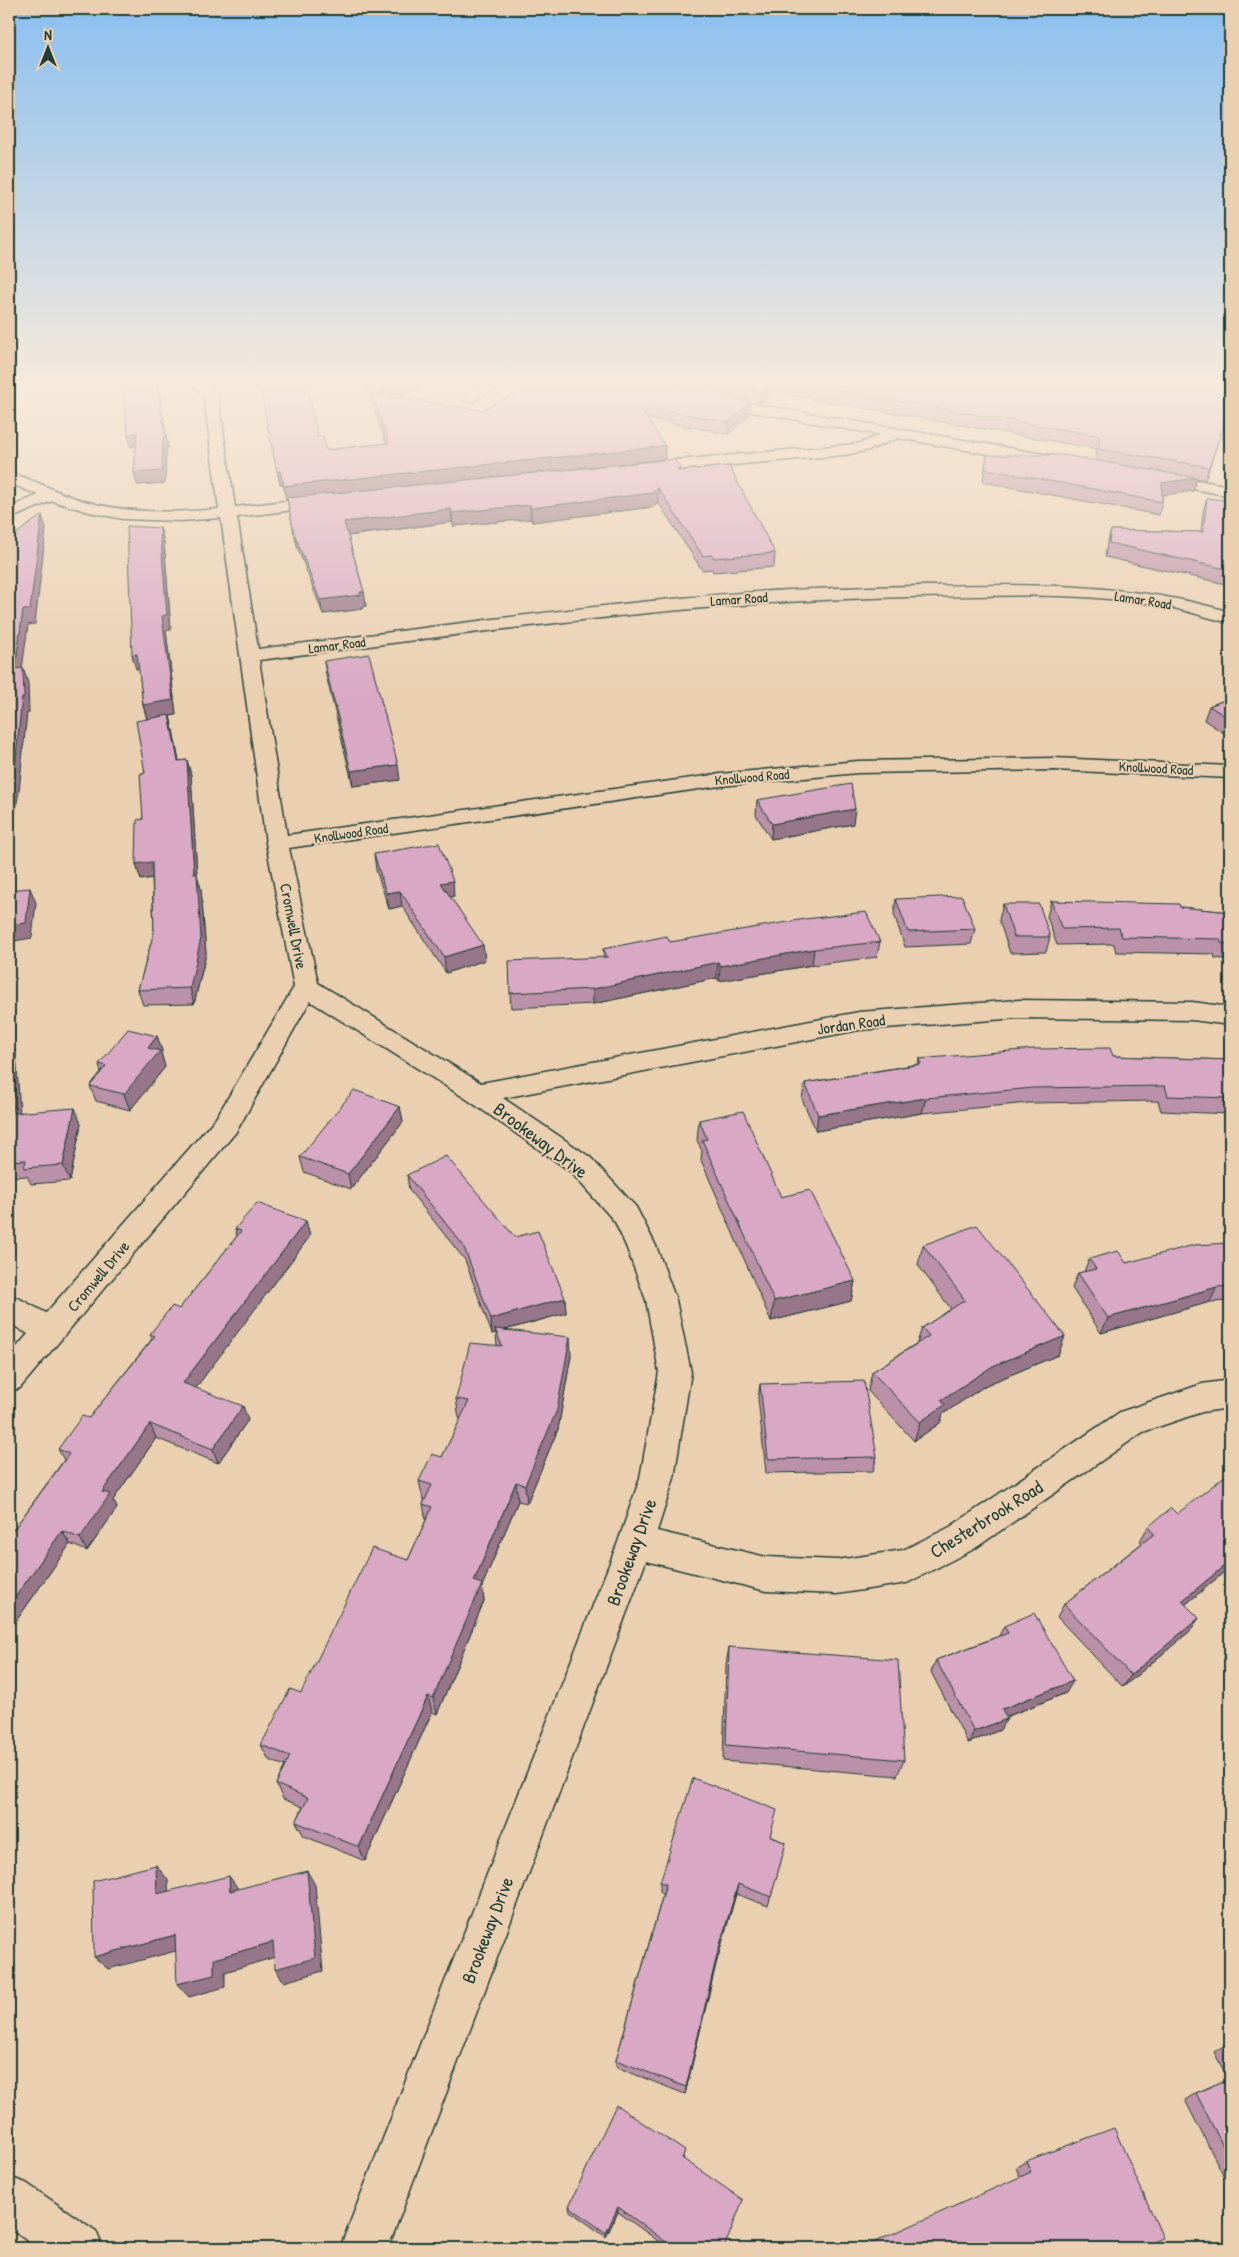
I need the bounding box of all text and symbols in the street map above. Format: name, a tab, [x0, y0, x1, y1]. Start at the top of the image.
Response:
north arrow	[22, 22, 72, 72]
text: N	[44, 25, 52, 44]
street label: Lamar Road	[1113, 586, 1173, 613]
street label: Lamar Road	[710, 587, 769, 610]
street label: Lamar Road	[307, 632, 367, 657]
street label: Knollwood Road	[1118, 756, 1194, 779]
street label: Knollwood Road	[714, 764, 791, 789]
street label: Knollwood Road	[313, 818, 390, 847]
street label: Cromwell Drive	[275, 881, 313, 971]
street label: Jordan Road	[816, 1008, 886, 1040]
street label: Brookeway Drive	[488, 1096, 594, 1184]
street label: Cromwell Drive	[62, 1235, 135, 1316]
street label: Chesterbrook Road	[925, 1474, 1048, 1564]
street label: Brookeway Drive	[600, 1494, 663, 1609]
street label: Brookeway Drive	[455, 1873, 519, 1987]

